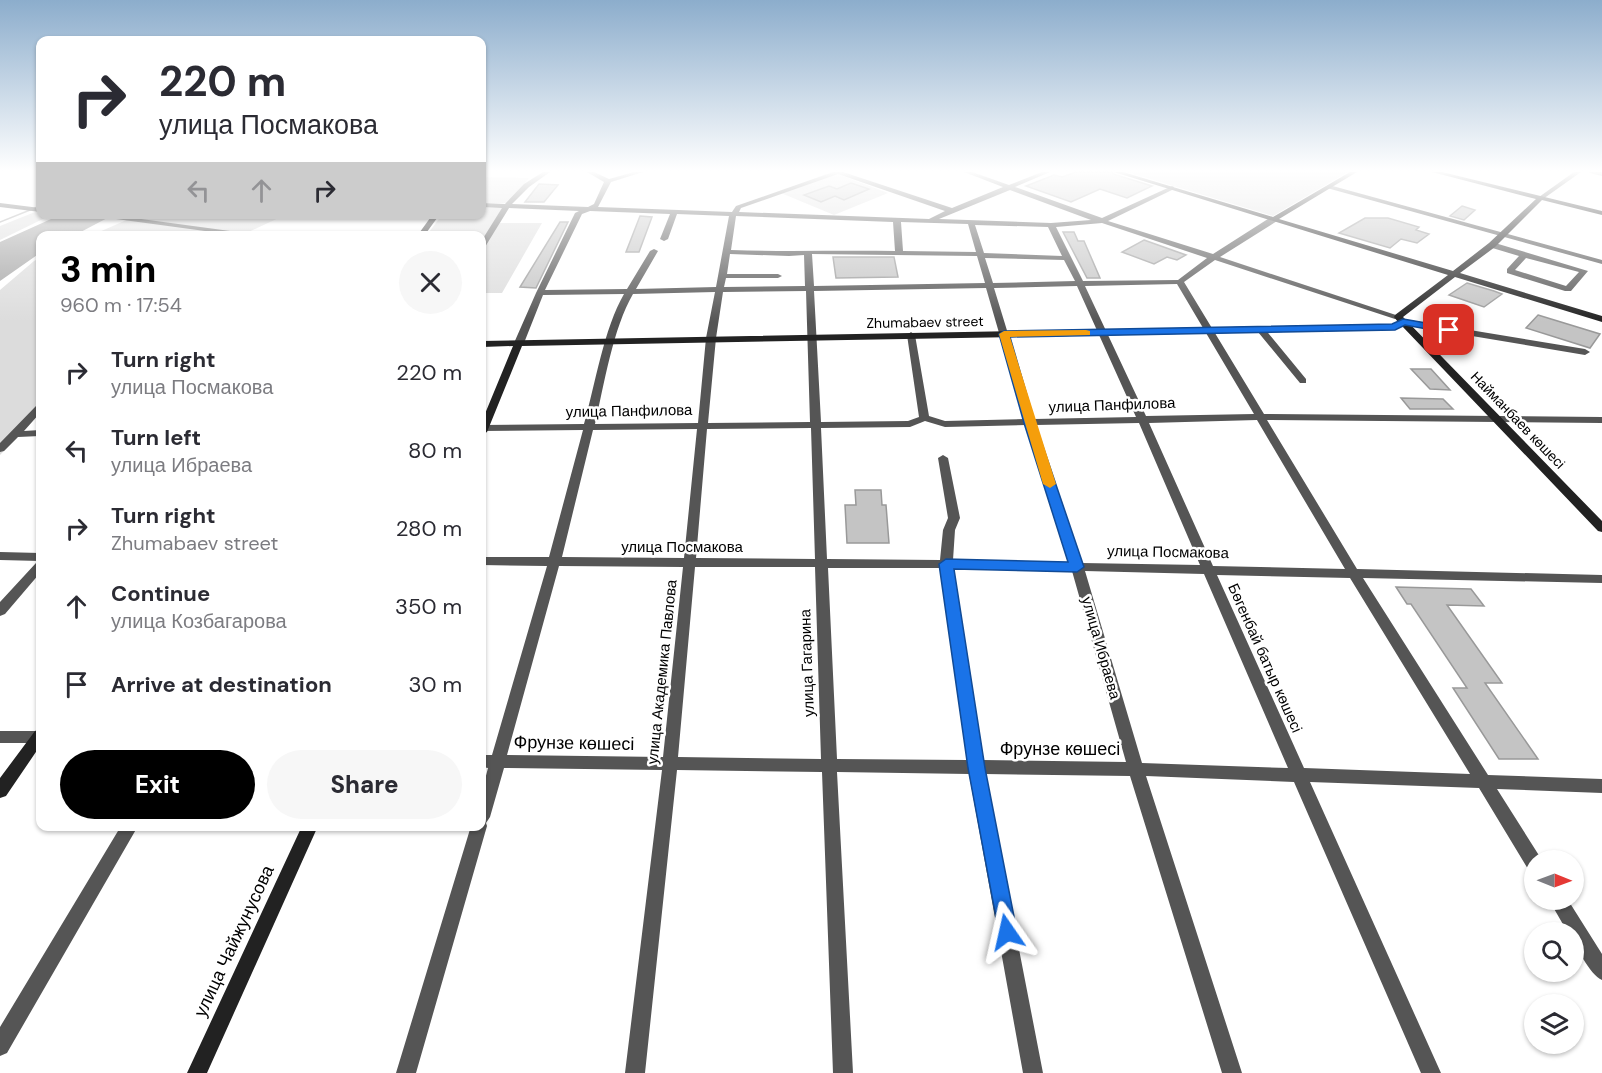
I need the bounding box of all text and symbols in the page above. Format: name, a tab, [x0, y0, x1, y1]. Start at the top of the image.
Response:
text: 220 m	[159, 54, 286, 109]
icon: right	[60, 60, 138, 138]
text: улица Посмакова	[159, 107, 378, 142]
icon: left	[182, 174, 215, 207]
icon: ahead	[245, 174, 278, 207]
icon: right	[308, 174, 341, 207]
text: 3 min	[60, 246, 156, 293]
button: close	[399, 251, 462, 314]
text: 960 m · 17:54	[60, 292, 182, 318]
pin	[1423, 304, 1474, 355]
street label: Zhumabaev street	[866, 312, 984, 332]
icon: arrive	[1432, 313, 1465, 346]
text: Turn right	[111, 345, 216, 374]
icon: right	[60, 356, 93, 389]
text: 220 m	[396, 358, 462, 387]
street label: Найманбаев көшесі	[1467, 368, 1569, 472]
text: улица Посмакова	[111, 374, 273, 400]
street label: улица Панфилова	[1048, 393, 1176, 417]
street label: улица Панфилова	[565, 400, 693, 422]
text: Turn left	[111, 423, 201, 452]
icon: left	[60, 434, 93, 467]
text: 80 m	[408, 436, 462, 465]
text: улица Ибраева	[111, 452, 252, 478]
text: Turn right	[111, 501, 216, 530]
icon: right	[60, 512, 93, 545]
text: 280 m	[396, 514, 462, 543]
text: Zhumabaev street	[111, 530, 278, 556]
street label: улица Посмакова	[621, 537, 744, 557]
street label: улица Посмакова	[1107, 541, 1230, 563]
street label: улица Академика Павлова	[642, 578, 682, 765]
text: Continue	[111, 579, 210, 608]
street label: Бөгенбай батыр көшесі	[1223, 580, 1307, 736]
icon: ahead	[60, 590, 93, 623]
text: 350 m	[395, 592, 462, 621]
street label: улица Ибраева	[1077, 594, 1125, 702]
text: улица Козбагарова	[111, 608, 287, 634]
street label: улица Гагарина	[795, 608, 819, 717]
icon: arrive	[60, 668, 93, 701]
text: Arrive at destination	[111, 670, 332, 699]
text: 30 m	[408, 670, 462, 699]
street label: Фрунзе көшесі	[513, 730, 635, 756]
street label: Фрунзе көшесі	[1000, 737, 1120, 761]
button: Exit	[60, 750, 255, 819]
button: Share	[267, 750, 462, 819]
north arrow	[1524, 850, 1584, 910]
map controls	[1524, 850, 1584, 1054]
street label: улица Чайжунусова	[188, 860, 280, 1021]
position arrow	[975, 900, 1039, 964]
button: search	[1524, 922, 1584, 982]
button: layers	[1524, 994, 1584, 1054]

